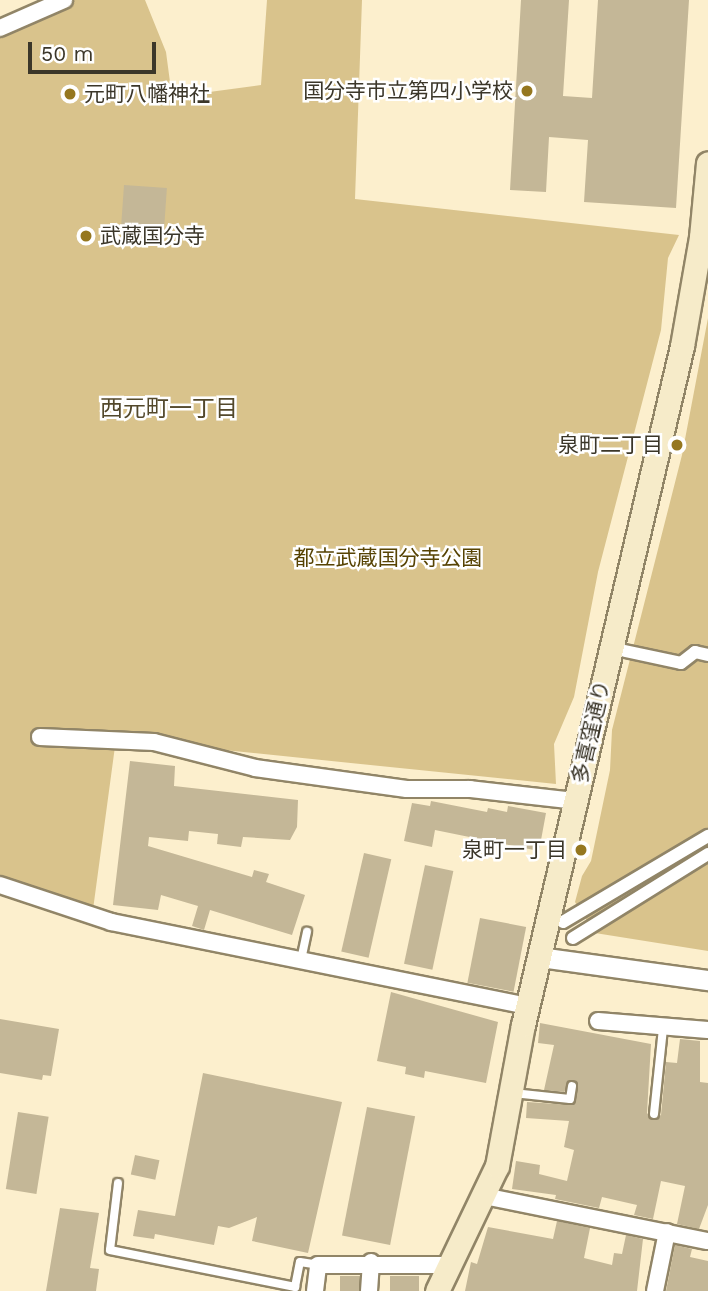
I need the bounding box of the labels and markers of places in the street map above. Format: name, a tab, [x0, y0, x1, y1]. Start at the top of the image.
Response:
place label: 国分寺市立第四小学校	[303, 78, 513, 104]
place label: 元町八幡神社	[84, 81, 210, 107]
marker: 国分寺市立第四小学校	[519, 83, 535, 99]
marker: 元町八幡神社	[62, 86, 78, 102]
place label: 武蔵国分寺	[100, 223, 205, 249]
marker: 武蔵国分寺	[78, 228, 94, 244]
place label: 泉町二丁目	[558, 432, 663, 458]
marker: 泉町二丁目	[669, 437, 685, 453]
place label: 泉町一丁目	[462, 837, 567, 863]
marker: 泉町一丁目	[573, 842, 589, 858]

